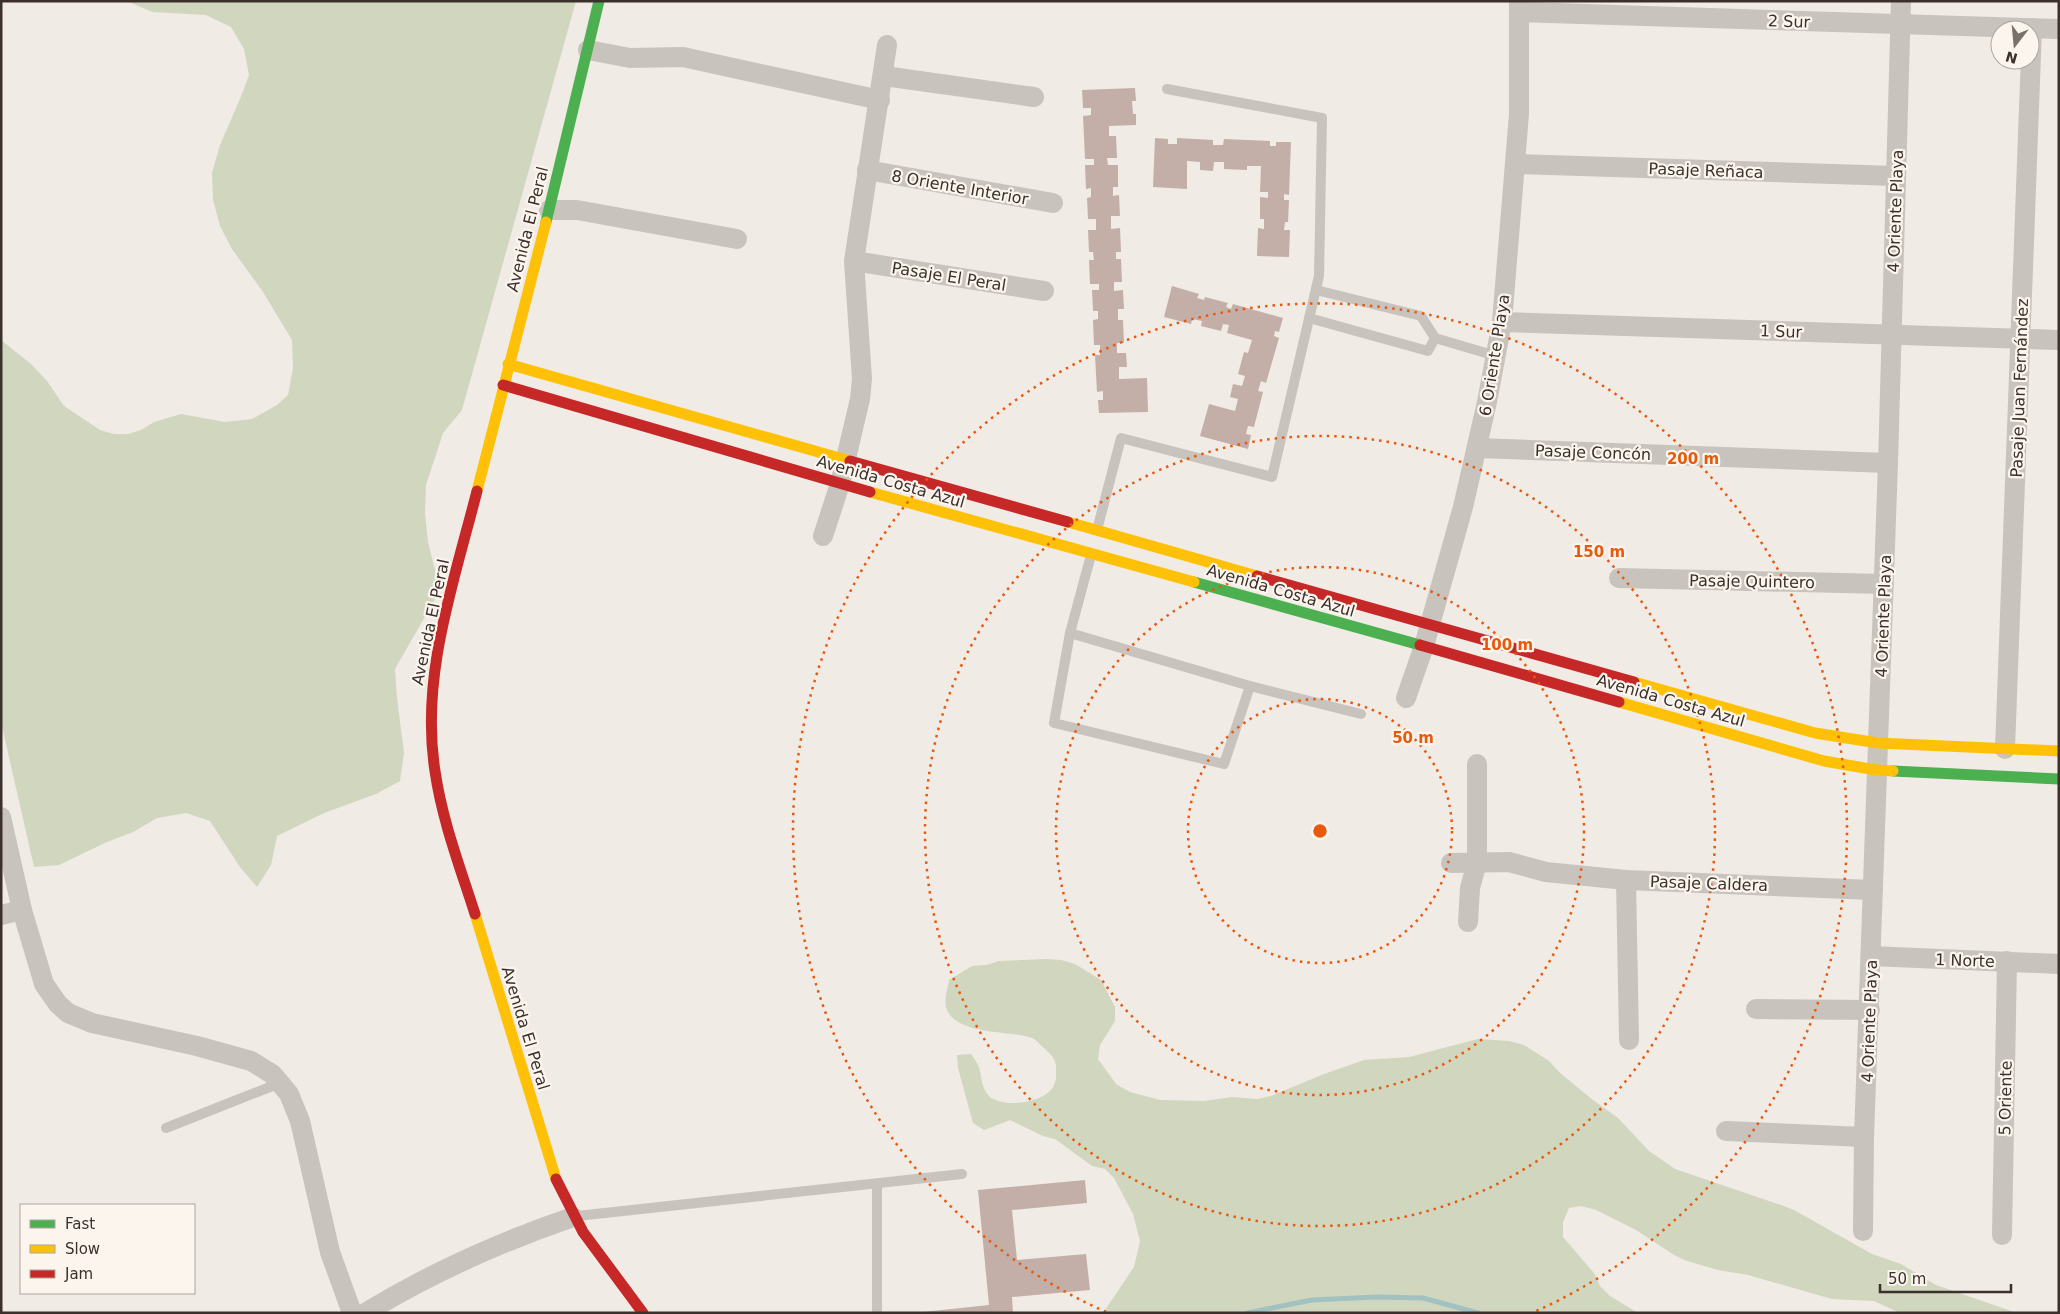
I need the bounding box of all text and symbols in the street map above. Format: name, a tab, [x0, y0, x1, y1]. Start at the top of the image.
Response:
street label: 2 Sur	[1768, 11, 1811, 32]
north arrow	[1990, 20, 2040, 70]
text: N	[2004, 48, 2019, 67]
street label: 4 Oriente Playa	[1884, 149, 1907, 273]
street label: Pasaje Reñaca	[1648, 159, 1764, 182]
street label: Avenida El Peral	[503, 165, 552, 294]
street label: 8 Oriente Interior	[890, 166, 1030, 209]
street label: Pasaje El Peral	[890, 258, 1008, 295]
street label: 6 Oriente Playa	[1475, 293, 1514, 417]
street label: Pasaje Juan Fernández	[2007, 298, 2032, 478]
street label: 1 Sur	[1760, 321, 1803, 342]
street label: Pasaje Concón	[1535, 441, 1651, 464]
text: 200 m	[1667, 450, 1719, 468]
street label: Avenida Costa Azul	[815, 451, 967, 512]
text: 150 m	[1573, 543, 1625, 561]
street label: 4 Oriente Playa	[1872, 554, 1895, 678]
street label: Avenida El Peral	[408, 557, 453, 687]
street label: Avenida Costa Azul	[1205, 560, 1357, 621]
street label: Pasaje Quintero	[1689, 571, 1815, 592]
text: 100 m	[1481, 636, 1533, 654]
street label: Avenida Costa Azul	[1595, 670, 1747, 731]
text: 50 m	[1392, 729, 1434, 747]
centre of rings	[1311, 822, 1329, 840]
street label: Pasaje Caldera	[1650, 872, 1768, 895]
street label: 1 Norte	[1935, 950, 1995, 971]
street label: 4 Oriente Playa	[1858, 959, 1881, 1083]
street label: Avenida El Peral	[498, 964, 553, 1092]
street label: 5 Oriente	[1995, 1060, 2016, 1136]
legend	[20, 1204, 195, 1294]
text: Fast	[65, 1215, 95, 1233]
text: Slow	[65, 1240, 100, 1258]
scale bar	[1880, 1262, 2011, 1294]
text: Jam	[64, 1265, 93, 1283]
text: 50 m	[1888, 1270, 1926, 1288]

